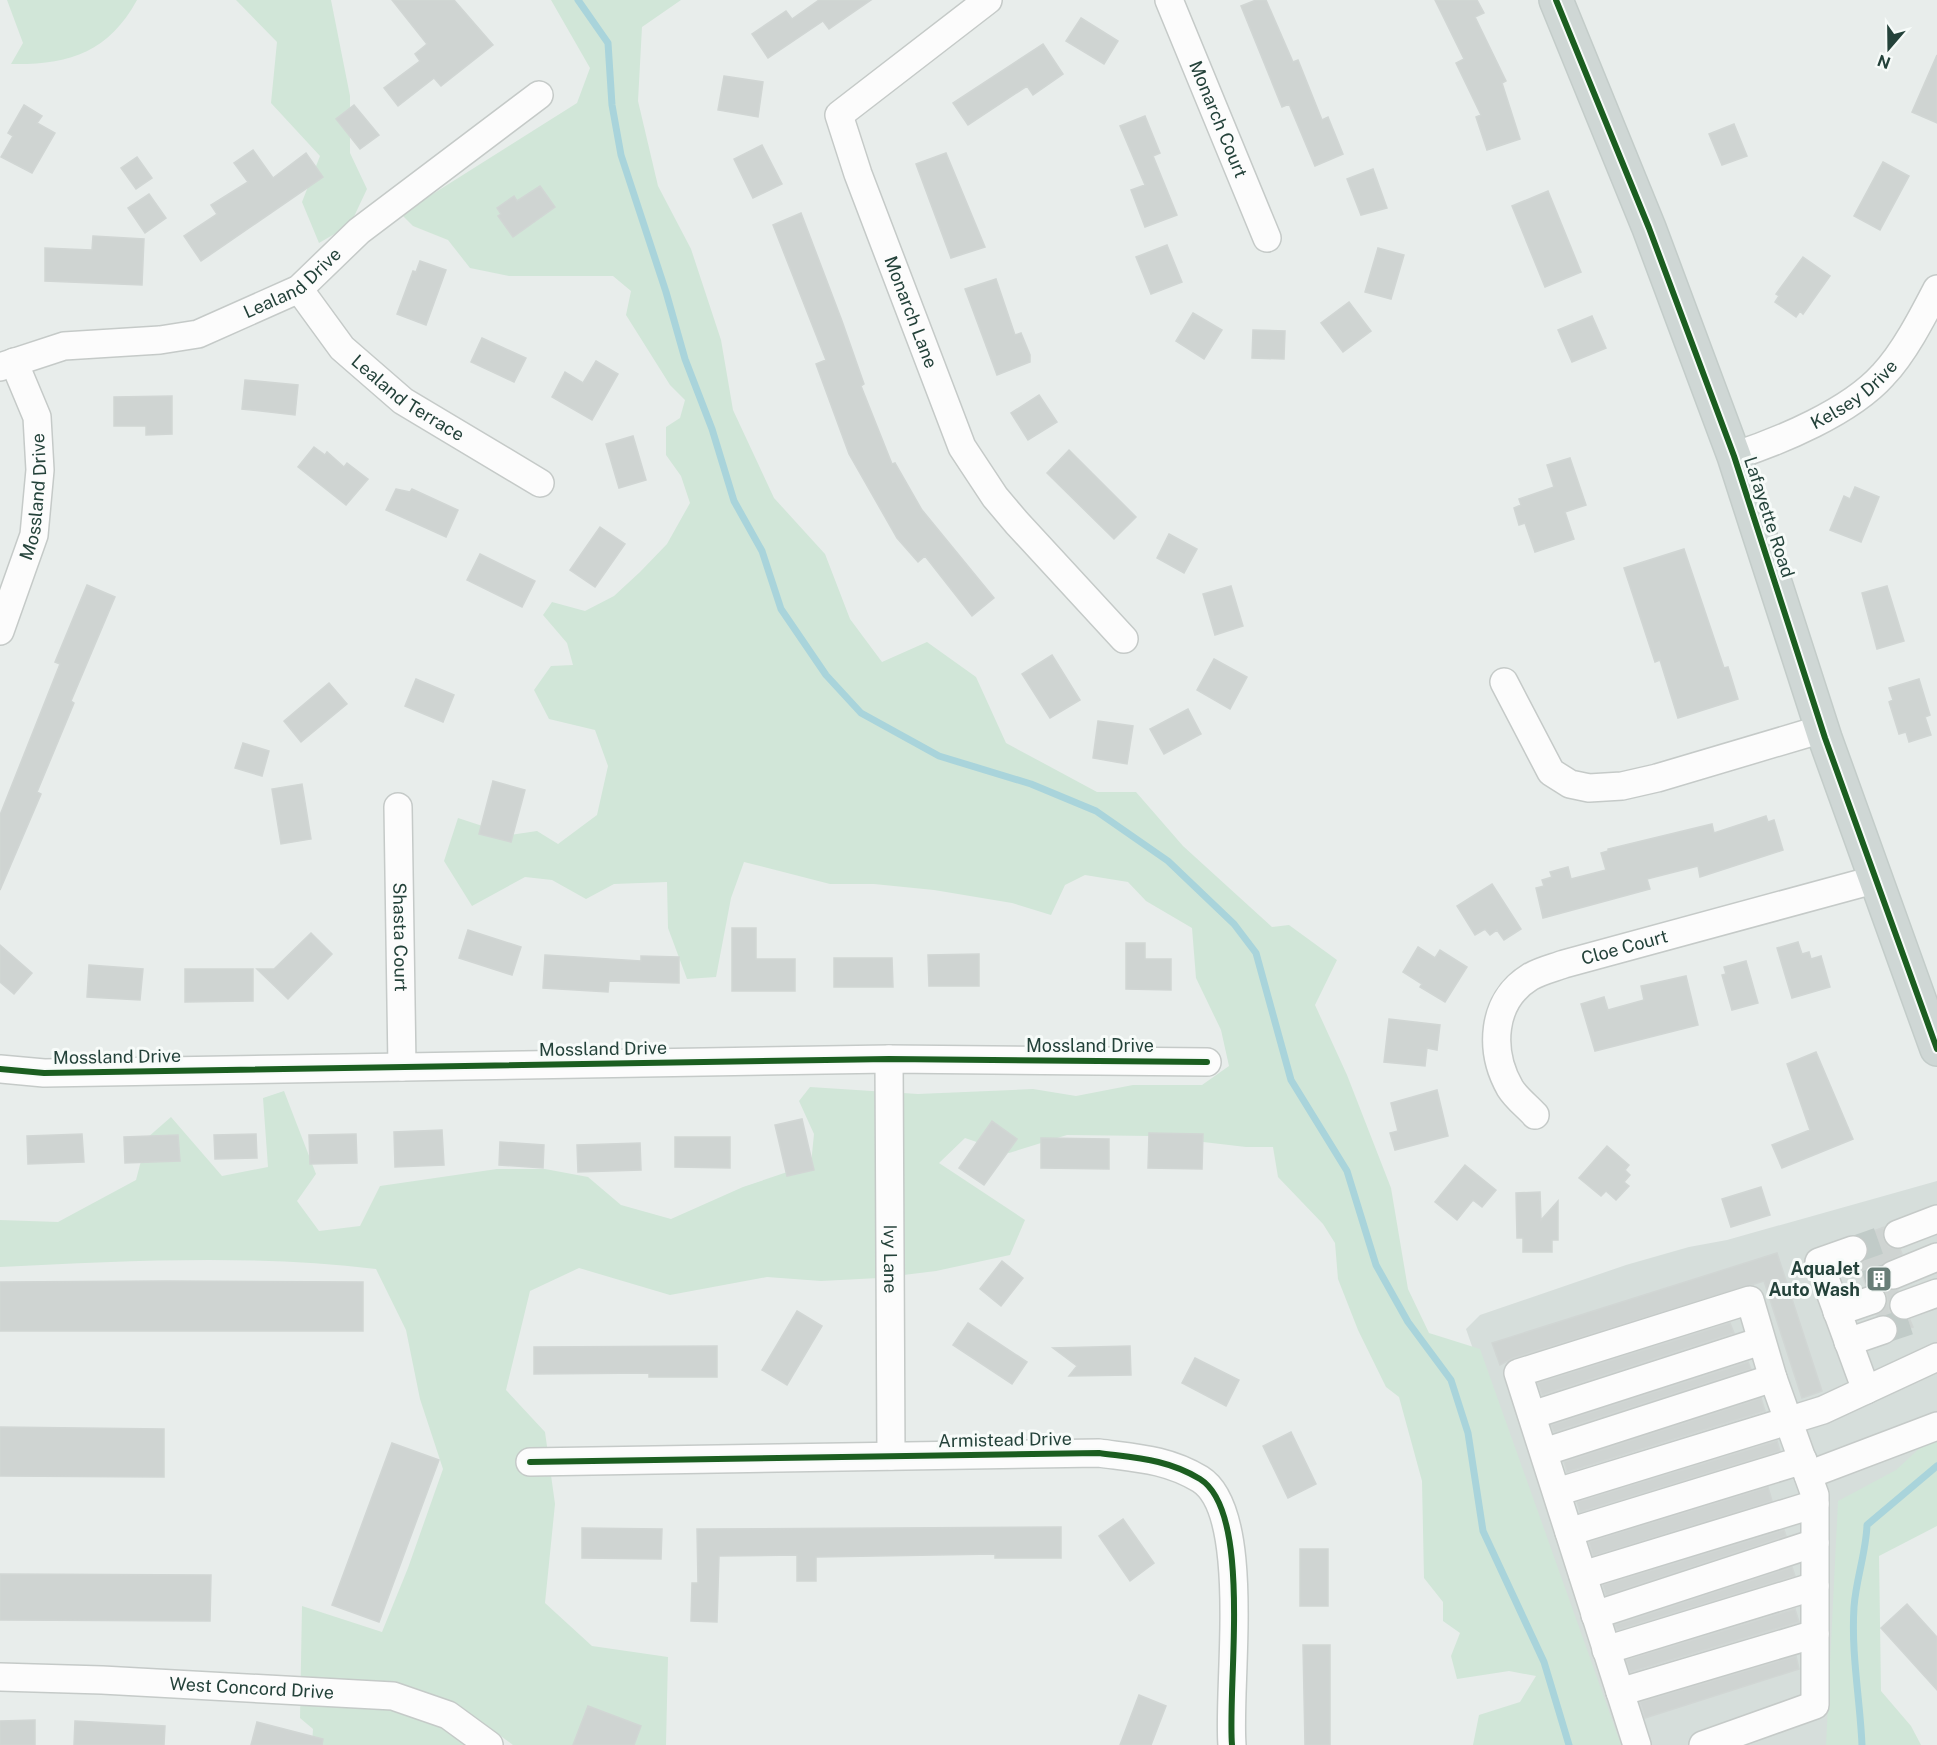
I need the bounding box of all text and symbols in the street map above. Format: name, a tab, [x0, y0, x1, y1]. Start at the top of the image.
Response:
north arrow	[1859, 18, 1919, 78]
text: N	[1875, 51, 1893, 73]
street label: Monarch Court	[1185, 57, 1252, 181]
street label: Lealand Drive	[240, 243, 345, 322]
street label: Monarch Lane	[880, 253, 942, 371]
street label: Lealand Terrace	[347, 350, 468, 445]
street label: Kelsey Drive	[1807, 356, 1901, 433]
street label: Mossland Drive	[15, 433, 50, 563]
street label: Lafayette Road	[1740, 454, 1799, 580]
street label: Shasta Court	[389, 882, 412, 992]
street label: Cloe Court	[1579, 925, 1670, 969]
street label: Mossland Drive	[1026, 1035, 1154, 1056]
street label: Mossland Drive	[539, 1037, 667, 1060]
street label: Mossland Drive	[53, 1045, 181, 1068]
street label: Ivy Lane	[880, 1224, 901, 1294]
place label: AquaJet Auto Wash	[1768, 1258, 1860, 1300]
building icon: AquaJet Auto Wash	[1864, 1264, 1894, 1294]
street label: Armistead Drive	[938, 1428, 1072, 1451]
street label: West Concord Drive	[169, 1673, 335, 1703]

